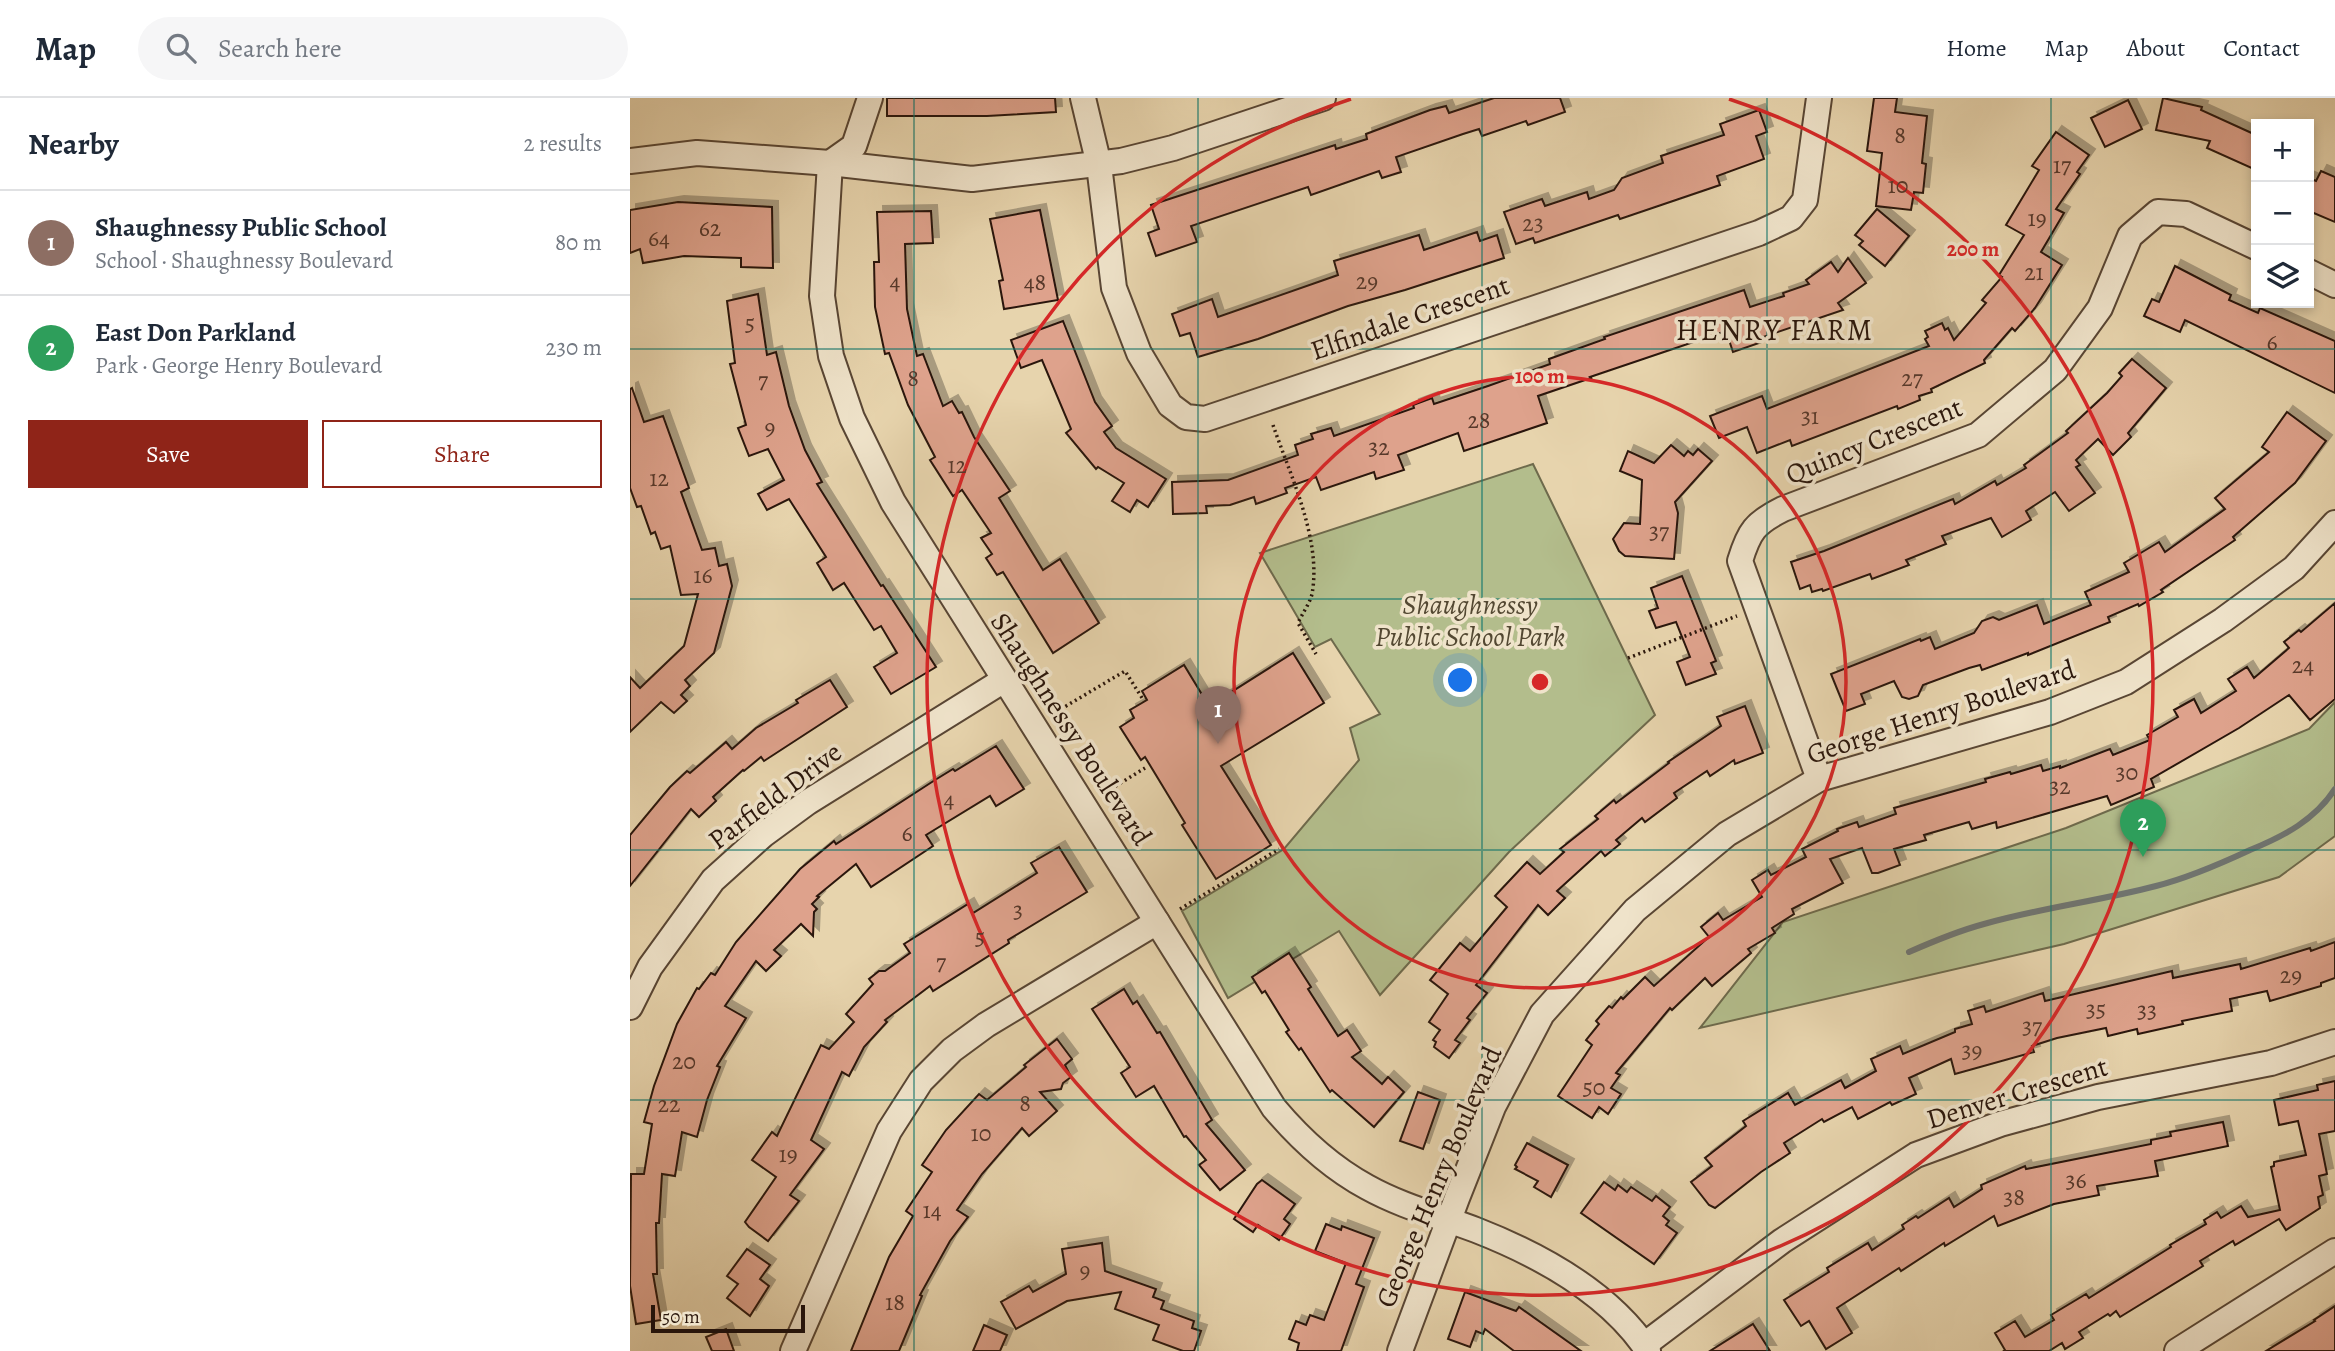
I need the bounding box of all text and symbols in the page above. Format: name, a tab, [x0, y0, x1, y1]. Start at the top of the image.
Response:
search box	[138, 17, 628, 80]
text: Map	[35, 26, 96, 71]
icon: search	[162, 29, 200, 67]
text: Search here	[218, 31, 342, 66]
text: Home	[1946, 32, 2007, 64]
text: Map	[2045, 32, 2089, 64]
text: About	[2127, 32, 2185, 64]
text: Contact	[2223, 32, 2300, 64]
house number: 8	[1894, 119, 1906, 151]
map controls	[2251, 119, 2314, 308]
button: +	[2251, 119, 2314, 182]
text: Nearby	[28, 124, 119, 164]
text: 2 results	[524, 128, 602, 159]
house number: 17	[2053, 149, 2072, 181]
house number: 10	[1888, 169, 1909, 201]
button: −	[2251, 182, 2314, 245]
house number: 19	[2027, 202, 2047, 234]
house number: 23	[1522, 207, 1544, 239]
text: Shaughnessy Public School	[95, 210, 387, 245]
house number: 62	[699, 212, 721, 244]
house number: 64	[648, 222, 670, 254]
text: 1	[47, 227, 55, 258]
text: 80 m	[555, 227, 602, 258]
text: 200 m	[1947, 235, 2000, 263]
text: School · Shaughnessy Boulevard	[95, 245, 393, 276]
button: layers	[2251, 245, 2314, 308]
house number: 21	[2024, 256, 2044, 288]
house number: 4	[890, 265, 901, 297]
house number: 29	[1356, 265, 1378, 297]
house number: 48	[1024, 266, 1046, 298]
street label: Elfindale Crescent	[1305, 266, 1515, 370]
house number: 5	[745, 307, 755, 339]
district label: HENRY FARM	[1676, 310, 1874, 350]
text: East Don Parkland	[95, 315, 296, 350]
house number: 6	[2266, 326, 2278, 358]
text: 2	[45, 332, 57, 363]
text: 230 m	[546, 332, 602, 363]
text: Park · George Henry Boulevard	[95, 350, 382, 381]
house number: 8	[907, 362, 919, 394]
text: 100 m	[1515, 362, 1565, 390]
house number: 27	[1901, 362, 1924, 394]
house number: 7	[758, 364, 769, 396]
street label: Quincy Crescent	[1780, 388, 1968, 494]
house number: 31	[1801, 400, 1819, 432]
house number: 28	[1467, 404, 1491, 436]
house number: 9	[765, 411, 775, 443]
button: Save	[28, 420, 308, 488]
button: Share	[322, 420, 602, 488]
house number: 32	[1368, 431, 1390, 463]
house number: 12	[947, 449, 967, 481]
house number: 12	[649, 462, 669, 494]
house number: 37	[1649, 515, 1670, 547]
house number: 16	[693, 559, 713, 591]
park label: Shaughnessy Public School Park	[1375, 586, 1565, 656]
street label: Shaughnessy Boulevard	[981, 605, 1161, 854]
house number: 24	[2292, 649, 2314, 681]
street label: George Henry Boulevard	[1802, 650, 2081, 773]
your location	[1443, 663, 1477, 697]
centre of rings	[1528, 670, 1552, 694]
pin: 1	[1195, 686, 1241, 744]
street label: Parfield Drive	[701, 733, 849, 859]
house number: 30	[2116, 756, 2138, 788]
house number: 32	[2049, 770, 2071, 802]
house number: 4	[944, 783, 955, 815]
pin: 2	[2120, 799, 2166, 857]
house number: 6	[901, 817, 913, 849]
house number: 3	[1013, 894, 1023, 926]
house number: 5	[975, 921, 985, 953]
house number: 7	[936, 946, 947, 978]
house number: 29	[2280, 959, 2302, 991]
house number: 35	[2086, 993, 2106, 1025]
house number: 33	[2137, 994, 2157, 1026]
house number: 37	[2022, 1010, 2043, 1042]
house number: 39	[1962, 1034, 1982, 1066]
street label: George Henry Boulevard	[1367, 1040, 1512, 1314]
house number: 20	[672, 1045, 696, 1077]
street label: Denver Crescent	[1922, 1047, 2112, 1139]
house number: 50	[1582, 1071, 1606, 1103]
house number: 8	[1019, 1087, 1031, 1119]
house number: 22	[658, 1088, 680, 1120]
house number: 10	[971, 1117, 992, 1149]
house number: 19	[778, 1138, 798, 1170]
house number: 36	[2065, 1164, 2087, 1196]
house number: 38	[2003, 1181, 2025, 1213]
house number: 14	[922, 1194, 942, 1226]
house number: 9	[1080, 1254, 1090, 1286]
house number: 18	[885, 1286, 905, 1318]
scale bar	[651, 1302, 805, 1334]
text: 50 m	[662, 1304, 700, 1330]

